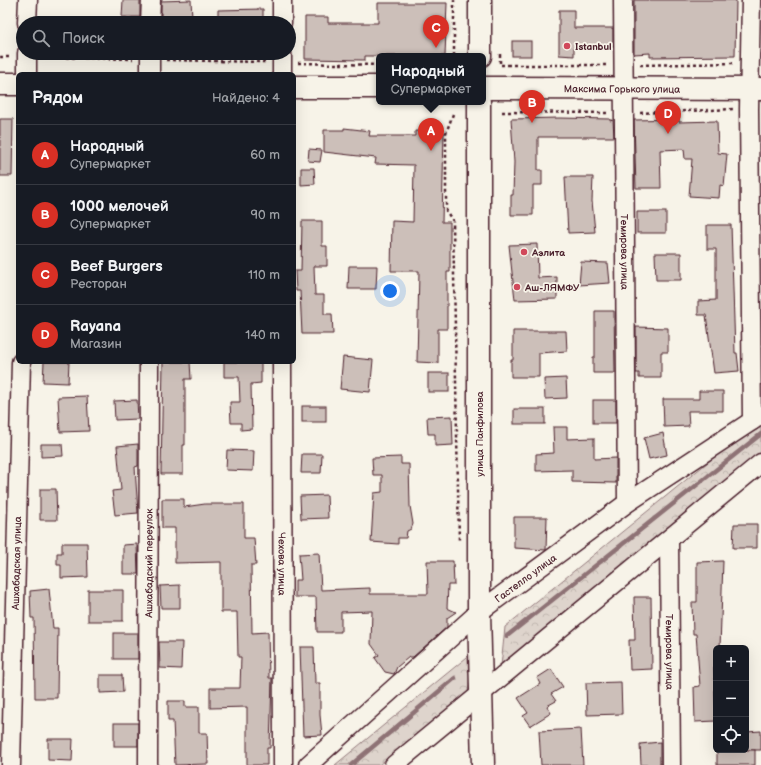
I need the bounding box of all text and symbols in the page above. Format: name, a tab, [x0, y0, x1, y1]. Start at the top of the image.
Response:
pin: C	[423, 15, 449, 48]
search box	[16, 16, 296, 60]
icon: search	[30, 27, 52, 49]
text: Поиск	[62, 29, 105, 48]
marker: Istanbul	[562, 41, 572, 51]
place label: Istanbul	[575, 41, 612, 53]
popup	[376, 53, 486, 105]
text: Народный	[391, 62, 465, 81]
text: Супермаркет	[391, 81, 471, 97]
street label: Максима Горького улица	[564, 83, 680, 96]
text: Рядом	[32, 88, 83, 108]
text: Найдено: 4	[212, 90, 280, 106]
pin: B	[519, 90, 545, 123]
pin: D	[655, 101, 681, 134]
pin: A	[418, 118, 444, 151]
text: Народный	[70, 137, 144, 156]
text: A	[41, 147, 49, 163]
text: 60 m	[250, 147, 280, 163]
text: Супермаркет	[70, 156, 151, 172]
text: 1000 мелочей	[70, 197, 169, 216]
text: B	[40, 207, 50, 223]
text: 90 m	[251, 207, 280, 223]
street label: Темирова улица	[618, 214, 630, 290]
text: Супермаркет	[70, 216, 151, 232]
marker: Аэлита	[519, 247, 529, 257]
place label: Аэлита	[531, 247, 565, 259]
text: Beef Burgers	[70, 257, 163, 276]
text: C	[40, 267, 50, 283]
text: 110 m	[248, 267, 280, 283]
text: Ресторан	[70, 276, 127, 292]
your location	[380, 281, 400, 301]
marker: Аш-ЛЯМФУ	[512, 282, 522, 292]
place label: Аш-ЛЯМФУ	[524, 282, 580, 294]
text: Rayana	[70, 317, 121, 336]
text: D	[40, 327, 50, 343]
text: 140 m	[245, 327, 280, 343]
text: Магазин	[70, 336, 122, 352]
street label: улица Панфилова	[474, 391, 486, 477]
street label: Ашхабадский переулок	[143, 508, 156, 619]
street label: Ашхабадская улица	[10, 516, 24, 611]
street label: Чехова улица	[275, 532, 288, 596]
street label: Гастелло улица	[493, 552, 559, 605]
street label: Темирова улица	[663, 614, 675, 690]
map controls	[713, 645, 749, 753]
button: +	[713, 645, 749, 681]
button: −	[713, 681, 749, 717]
button: locate	[713, 717, 749, 753]

